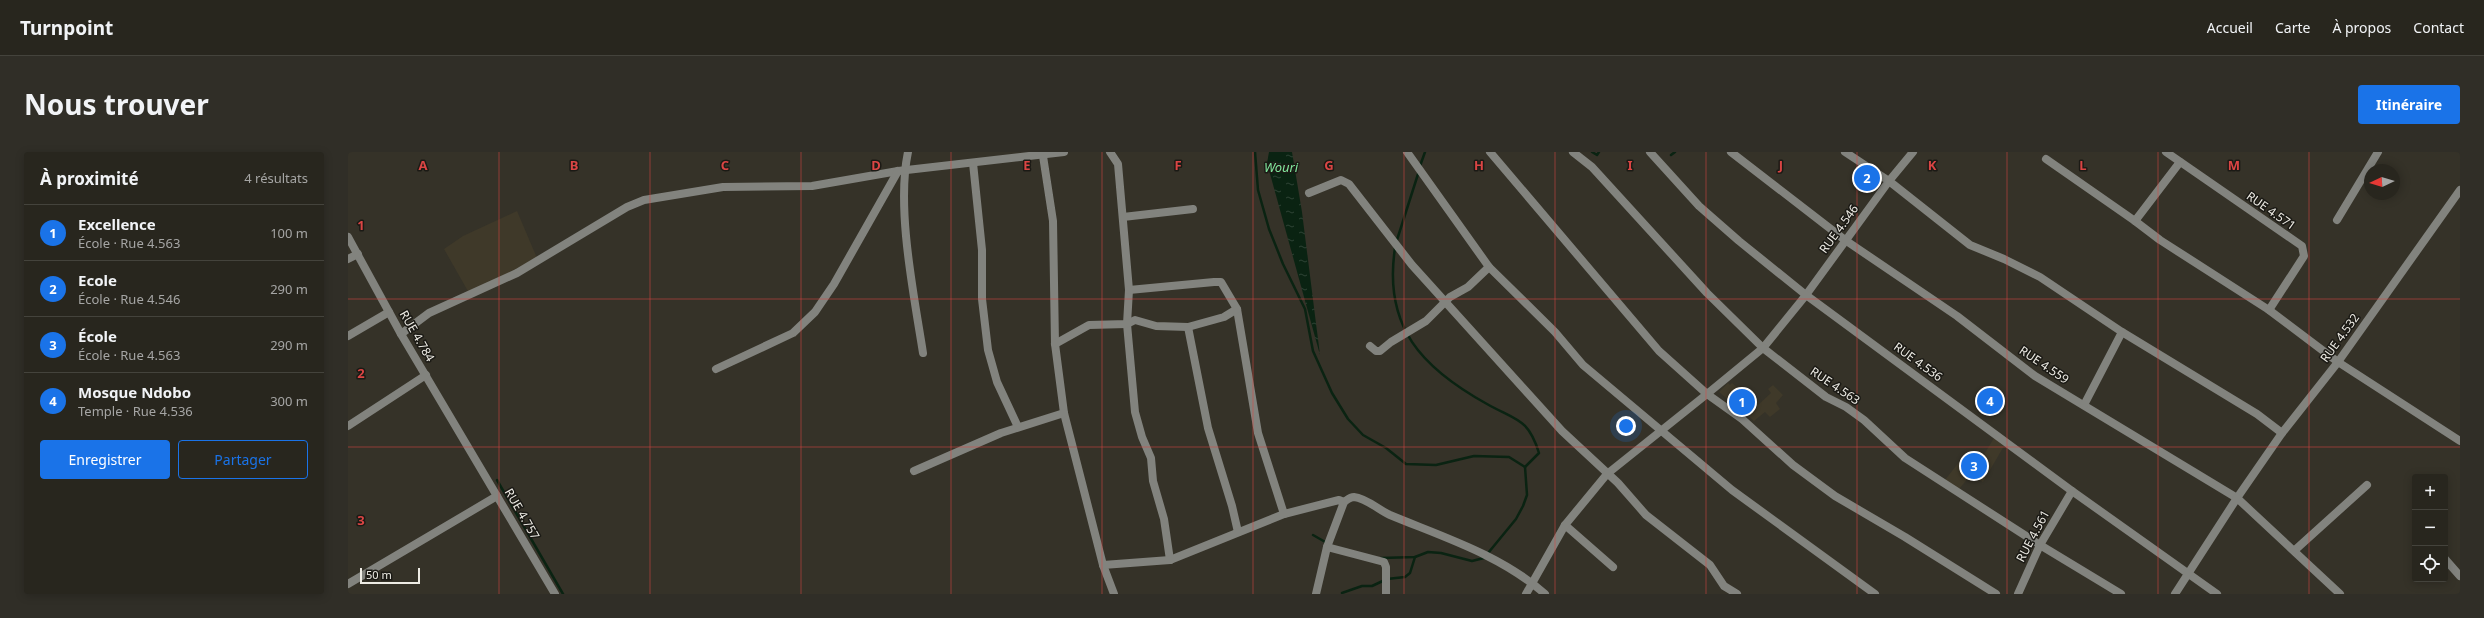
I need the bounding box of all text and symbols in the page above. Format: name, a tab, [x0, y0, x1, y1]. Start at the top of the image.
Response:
text: Turnpoint	[20, 15, 113, 41]
text: Accueil	[2207, 18, 2253, 37]
text: Carte	[2275, 18, 2310, 37]
text: À propos	[2332, 18, 2391, 37]
text: Contact	[2413, 18, 2464, 37]
text: Nous trouver	[24, 85, 209, 123]
button: Itinéraire	[2358, 85, 2460, 124]
text: A	[419, 156, 428, 174]
text: B	[570, 156, 578, 174]
text: C	[721, 156, 729, 174]
text: D	[871, 156, 881, 174]
text: E	[1023, 156, 1031, 174]
text: F	[1174, 156, 1182, 174]
text: G	[1324, 156, 1334, 174]
text: H	[1474, 156, 1484, 174]
text: I	[1627, 156, 1633, 174]
text: J	[1778, 156, 1783, 174]
text: K	[1928, 156, 1937, 174]
text: L	[2079, 156, 2087, 174]
text: M	[2228, 156, 2240, 174]
water label: Wouri	[1264, 158, 1299, 176]
pin: 2	[1854, 163, 1880, 193]
north arrow	[2364, 164, 2400, 200]
text: À proximité	[40, 167, 139, 190]
text: 4 résultats	[244, 169, 308, 187]
street label: RUE 4.571	[2243, 187, 2299, 234]
street label: RUE 4.546	[1815, 201, 1862, 257]
text: Excellence	[78, 214, 156, 234]
text: 1	[357, 216, 365, 234]
text: 1	[49, 224, 57, 242]
text: 100 m	[270, 224, 308, 242]
text: École · Rue 4.563	[78, 234, 180, 252]
text: Ecole	[78, 270, 117, 290]
text: 2	[49, 280, 57, 298]
text: 290 m	[270, 280, 308, 298]
text: École · Rue 4.546	[78, 290, 180, 308]
street label: RUE 4.784	[396, 307, 439, 365]
street label: RUE 4.532	[2316, 310, 2363, 366]
text: École	[78, 326, 117, 346]
text: 3	[49, 336, 57, 354]
text: 290 m	[270, 336, 308, 354]
street label: RUE 4.536	[1890, 338, 1946, 385]
street label: RUE 4.559	[2016, 342, 2073, 388]
text: École · Rue 4.563	[78, 346, 180, 364]
street label: RUE 4.563	[1807, 363, 1864, 409]
text: 2	[357, 364, 365, 382]
text: Mosque Ndobo	[78, 382, 191, 402]
pin: 4	[1977, 386, 2003, 416]
pin: 1	[1729, 387, 1755, 417]
text: 4	[49, 392, 57, 410]
text: 300 m	[270, 392, 308, 410]
text: Temple · Rue 4.536	[78, 402, 193, 420]
your location	[1616, 416, 1636, 436]
button: Enregistrer	[40, 440, 170, 479]
button: Partager	[178, 440, 308, 479]
pin: 3	[1961, 451, 1987, 481]
map controls	[2412, 474, 2448, 582]
button: +	[2412, 474, 2448, 510]
street label: RUE 4.757	[501, 485, 544, 543]
street label: RUE 4.561	[2012, 507, 2053, 565]
button: −	[2412, 510, 2448, 546]
text: 3	[357, 511, 365, 529]
button: locate	[2412, 546, 2448, 582]
scale bar	[360, 566, 420, 585]
text: 50 m	[366, 567, 392, 582]

